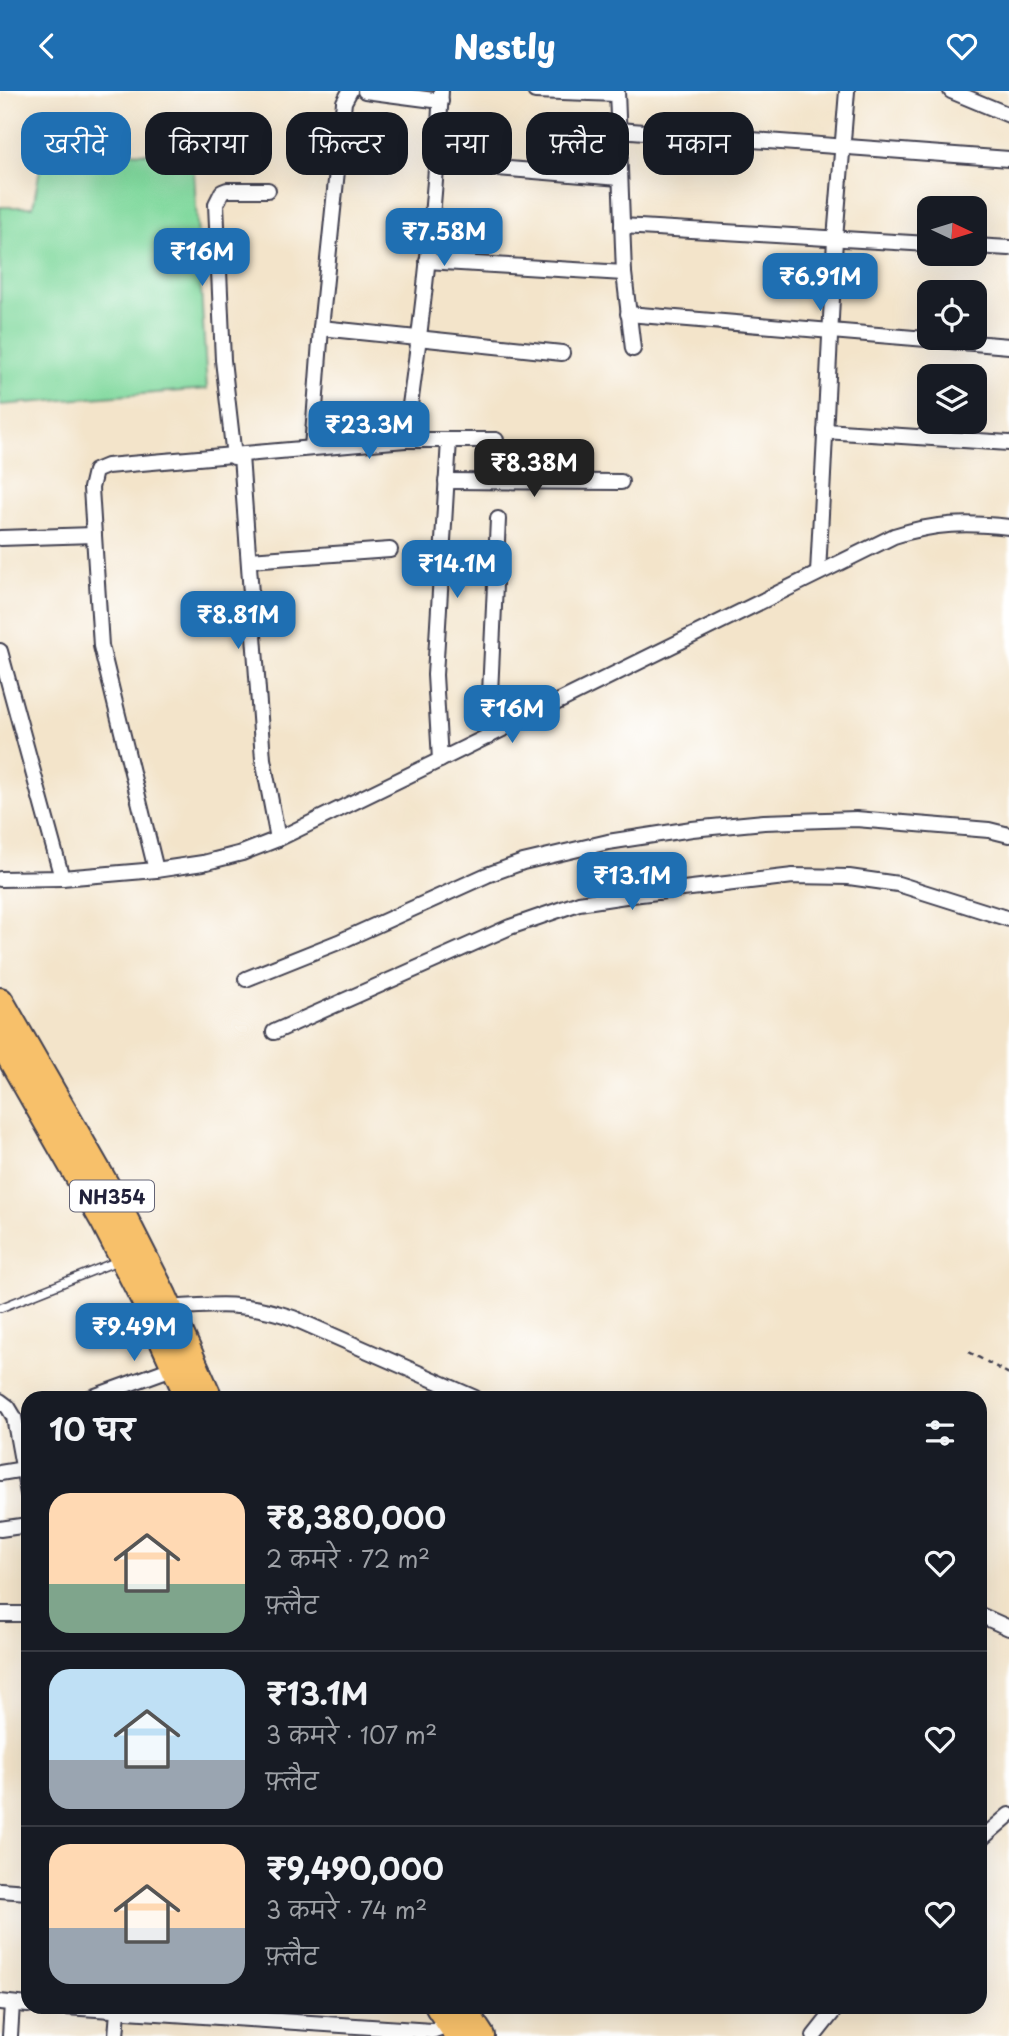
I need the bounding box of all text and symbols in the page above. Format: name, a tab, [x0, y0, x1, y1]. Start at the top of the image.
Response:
text: Nestly	[453, 22, 556, 70]
icon: back	[28, 27, 66, 65]
icon: heart	[943, 27, 981, 65]
chip: खरीदें	[21, 112, 131, 175]
chip: किराया	[145, 112, 272, 175]
chip: फ़िल्टर	[286, 112, 408, 175]
chip: नया	[422, 112, 512, 175]
chip: फ़्लैट	[526, 112, 629, 175]
chip: मकान	[643, 112, 754, 175]
north arrow	[917, 196, 987, 266]
map controls	[917, 196, 987, 434]
pin: ₹7.58M	[387, 209, 501, 268]
text: ₹7.58M	[402, 213, 486, 248]
pin: ₹16M	[161, 229, 243, 288]
text: ₹16M	[170, 233, 234, 268]
pin: ₹6.91M	[763, 253, 877, 313]
text: ₹6.91M	[779, 258, 861, 293]
button: locate	[917, 280, 987, 350]
button: layers	[917, 364, 987, 434]
pin: ₹23.3M	[312, 401, 426, 461]
text: ₹23.3M	[325, 406, 413, 441]
pin: ₹8.38M	[477, 439, 591, 499]
text: ₹8.38M	[490, 444, 578, 479]
pin: ₹14.1M	[400, 540, 514, 600]
text: ₹14.1M	[418, 545, 496, 580]
pin: ₹8.81M	[181, 591, 295, 651]
text: ₹8.81M	[197, 596, 279, 631]
pin: ₹16M	[471, 685, 553, 745]
text: ₹16M	[480, 690, 544, 725]
pin: ₹13.1M	[575, 853, 689, 912]
text: ₹13.1M	[593, 857, 671, 892]
road number: NH354	[70, 1181, 154, 1211]
pin: ₹9.49M	[77, 1303, 191, 1363]
text: ₹9.49M	[92, 1308, 176, 1343]
text: 10 घर	[49, 1406, 135, 1451]
icon: filters	[921, 1414, 959, 1452]
text: ₹8,380,000	[266, 1494, 446, 1539]
icon: home	[105, 1521, 189, 1605]
text: 2 कमरे · 72 m²	[266, 1541, 430, 1576]
icon: heart	[921, 1544, 959, 1582]
text: फ़्लैट	[266, 1587, 318, 1622]
text: ₹13.1M	[266, 1670, 368, 1715]
icon: home	[105, 1697, 189, 1781]
text: 3 कमरे · 107 m²	[266, 1717, 437, 1752]
icon: heart	[921, 1720, 959, 1758]
text: फ़्लैट	[266, 1763, 318, 1798]
text: ₹9,490,000	[266, 1845, 444, 1890]
icon: home	[105, 1872, 189, 1956]
text: 3 कमरे · 74 m²	[266, 1892, 427, 1927]
icon: heart	[921, 1895, 959, 1933]
text: फ़्लैट	[266, 1938, 318, 1973]

